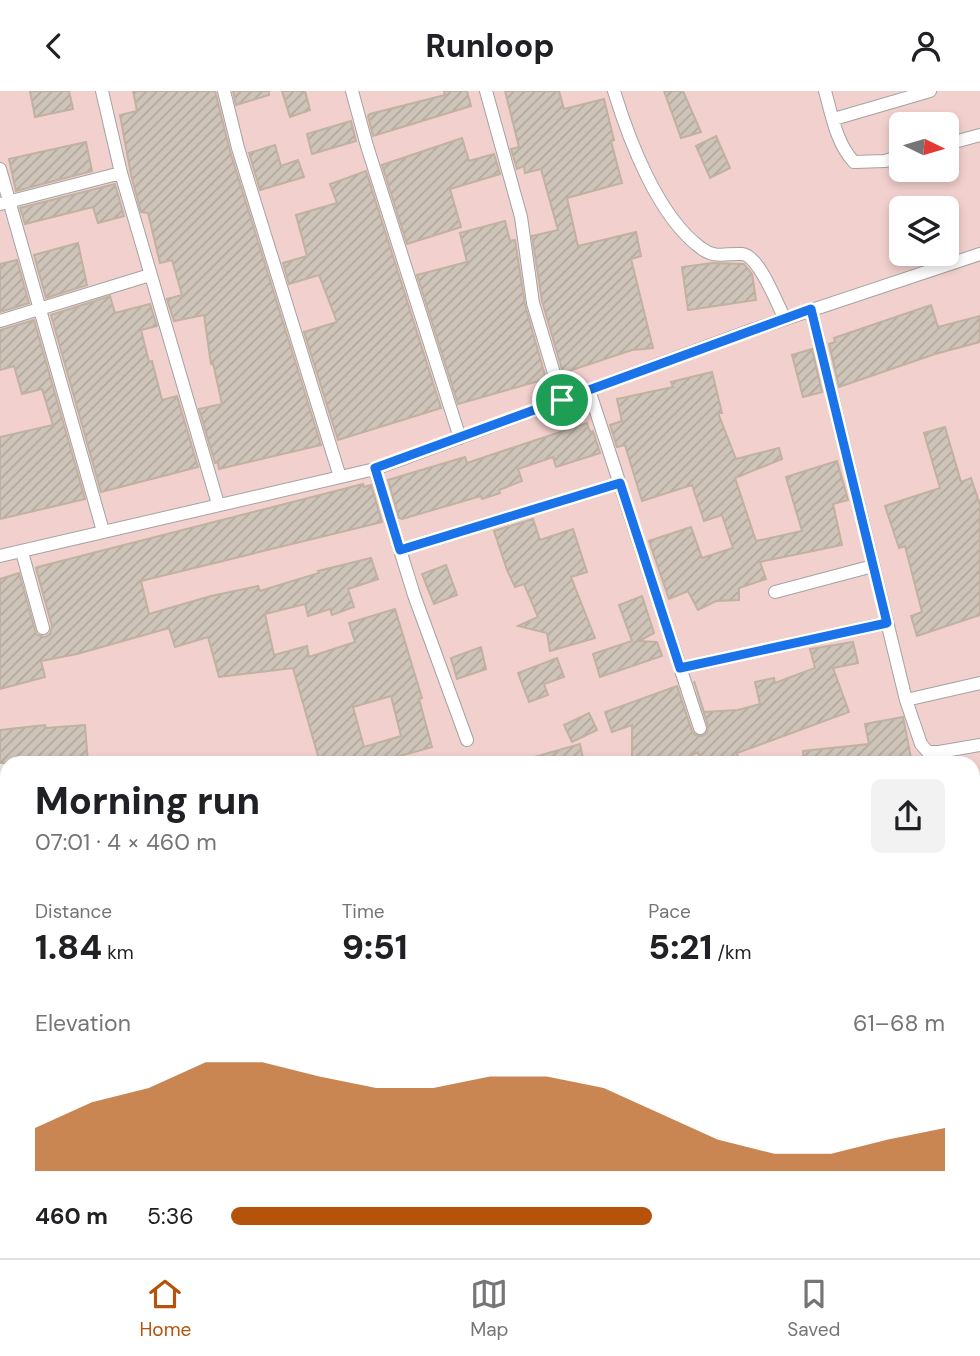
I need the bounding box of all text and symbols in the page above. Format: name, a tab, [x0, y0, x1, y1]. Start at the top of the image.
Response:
text: Runloop	[426, 25, 554, 67]
icon: back	[35, 27, 73, 65]
icon: person	[907, 27, 945, 65]
north arrow	[889, 112, 959, 182]
map controls	[889, 112, 959, 266]
button: layers	[889, 196, 959, 266]
pin	[532, 370, 592, 430]
icon: arrive	[543, 381, 581, 419]
text: Morning run	[35, 776, 260, 826]
button: share	[871, 779, 945, 853]
text: 07:01 · 4 × 460 m	[35, 827, 217, 857]
text: Distance	[35, 899, 112, 924]
text: Time	[342, 899, 385, 924]
text: Pace	[648, 899, 691, 924]
text: 1.84	[35, 924, 102, 970]
text: 9:51	[342, 924, 408, 970]
text: 5:21	[648, 924, 712, 970]
text: km	[102, 940, 134, 965]
text: /km	[712, 940, 751, 965]
text: Elevation	[35, 1008, 131, 1038]
text: 61–68 m	[853, 1008, 945, 1038]
text: 460 m	[35, 1201, 108, 1231]
text: 5:36	[147, 1201, 194, 1231]
tab: Home	[139, 1275, 191, 1342]
tab: Map	[470, 1275, 508, 1342]
tab: Saved	[787, 1275, 841, 1342]

